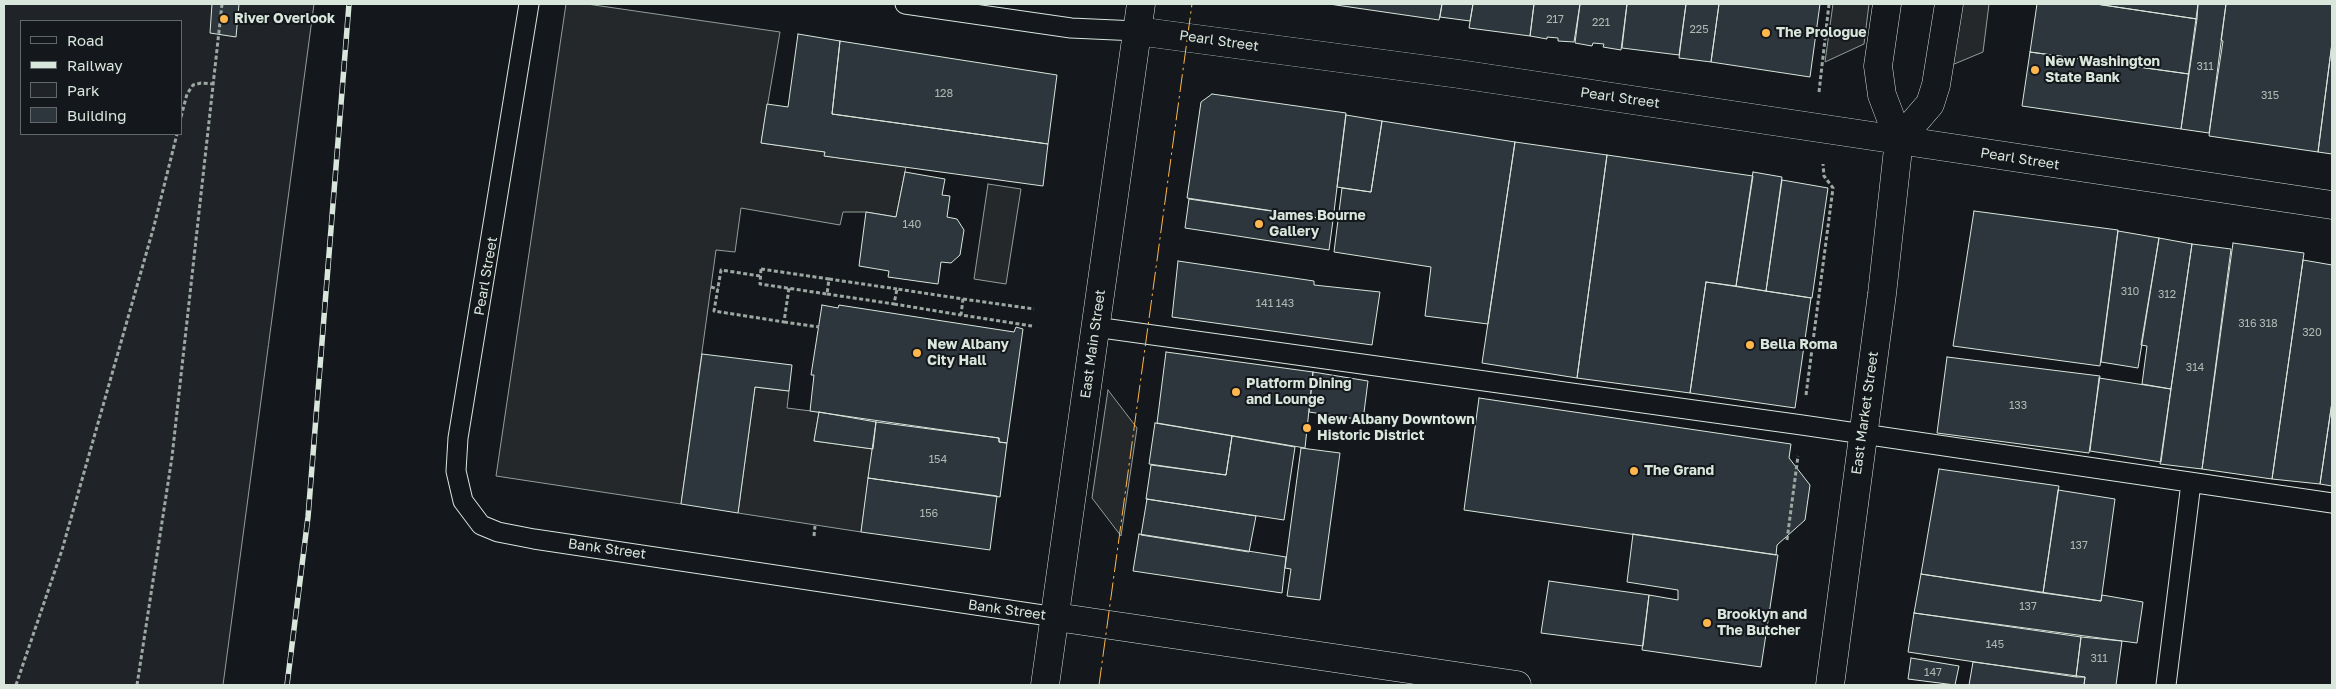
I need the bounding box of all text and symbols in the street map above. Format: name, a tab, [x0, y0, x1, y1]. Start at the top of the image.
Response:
place label: River Overlook	[234, 11, 335, 27]
marker: River Overlook	[218, 13, 230, 25]
house number: 217	[1546, 13, 1564, 27]
house number: 221	[1592, 16, 1610, 30]
legend	[20, 20, 182, 135]
house number: 225	[1689, 23, 1709, 37]
place label: The Prologue	[1776, 25, 1867, 41]
street label: Pearl Street	[1178, 27, 1260, 55]
marker: The Prologue	[1760, 27, 1772, 39]
text: Road	[67, 31, 104, 49]
place label: New Washington State Bank	[2045, 54, 2160, 86]
text: Railway	[67, 56, 123, 74]
house number: 311	[2196, 60, 2214, 74]
marker: New Washington State Bank	[2029, 64, 2041, 76]
text: Park	[67, 81, 99, 99]
street label: Pearl Street	[1579, 84, 1661, 112]
house number: 128	[935, 87, 953, 101]
house number: 315	[2261, 89, 2279, 103]
text: Building	[67, 106, 127, 124]
street label: Pearl Street	[1979, 144, 2061, 174]
place label: James Bourne Gallery	[1269, 208, 1366, 240]
house number: 140	[903, 218, 921, 232]
marker: James Bourne Gallery	[1253, 218, 1265, 230]
street label: Pearl Street	[471, 235, 501, 317]
house number: 310	[2121, 285, 2139, 299]
street label: East Main Street	[1077, 288, 1109, 400]
house number: 312	[2158, 288, 2176, 302]
house number: 141 143	[1256, 297, 1294, 311]
house number: 316 318	[2238, 317, 2278, 331]
house number: 320	[2302, 326, 2322, 340]
place label: New Albany City Hall	[927, 337, 1009, 370]
place label: Bella Roma	[1760, 337, 1837, 353]
marker: Bella Roma	[1744, 339, 1756, 351]
marker: New Albany City Hall	[911, 347, 923, 359]
street label: East Market Street	[1848, 350, 1882, 476]
house number: 314	[2186, 361, 2204, 375]
place label: Platform Dining and Lounge	[1246, 376, 1352, 408]
marker: Platform Dining and Lounge	[1230, 386, 1242, 398]
house number: 133	[2009, 399, 2027, 413]
place label: New Albany Downtown Historic District	[1317, 412, 1475, 444]
marker: New Albany Downtown Historic District	[1301, 422, 1313, 434]
house number: 154	[929, 453, 947, 467]
place label: The Grand	[1644, 463, 1714, 479]
marker: The Grand	[1628, 465, 1640, 477]
house number: 156	[920, 507, 938, 521]
street label: Bank Street	[567, 535, 647, 563]
house number: 137	[2070, 539, 2088, 553]
street label: Bank Street	[967, 596, 1047, 624]
house number: 137	[2019, 600, 2037, 614]
place label: Brooklyn and The Butcher	[1717, 607, 1807, 640]
marker: Brooklyn and The Butcher	[1701, 617, 1713, 629]
house number: 145	[1986, 638, 2004, 652]
house number: 311	[2090, 652, 2108, 666]
house number: 147	[1924, 666, 1942, 680]

